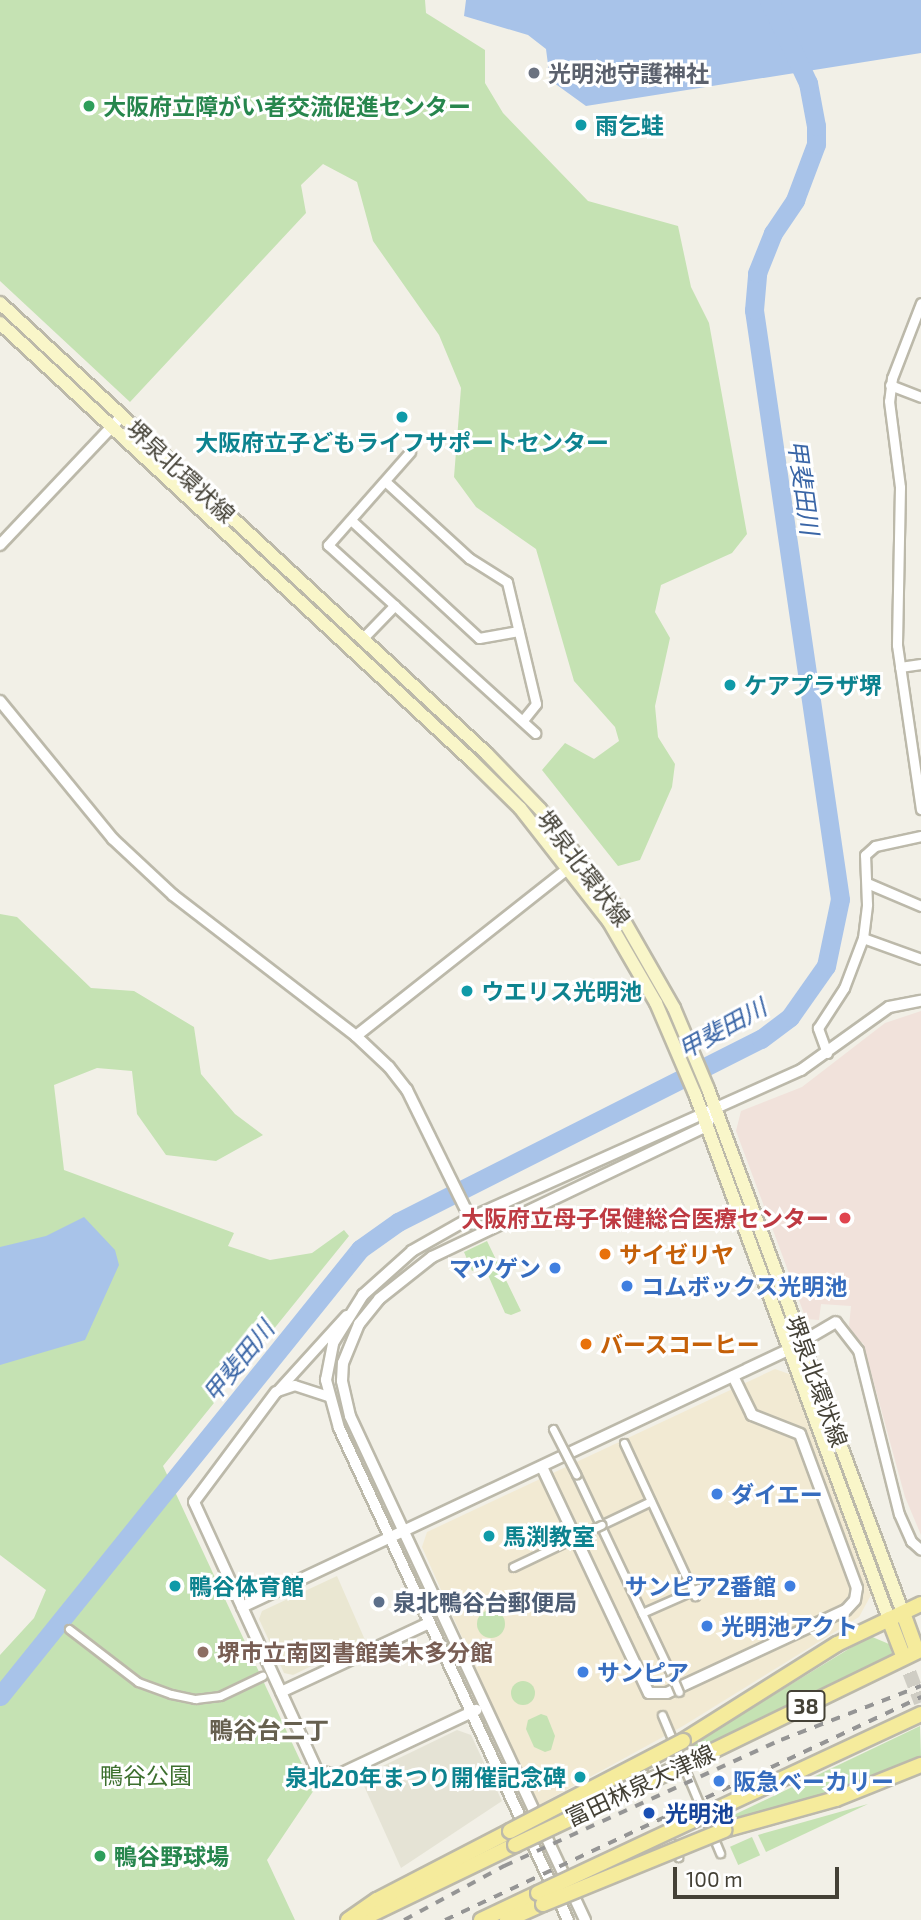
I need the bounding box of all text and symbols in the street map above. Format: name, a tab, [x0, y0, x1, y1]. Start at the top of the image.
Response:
place label: 光明池守護神社	[548, 59, 709, 87]
marker: 光明池守護神社	[526, 65, 542, 81]
place label: 大阪府立障がい者交流促進センター	[103, 92, 471, 120]
marker: 大阪府立障がい者交流促進センター	[81, 98, 97, 114]
place label: 雨乞蛙	[595, 111, 664, 139]
marker: 雨乞蛙	[573, 117, 589, 133]
marker: 大阪府立子どもライフサポートセンター	[394, 409, 410, 425]
street label: 堺泉北環状線	[121, 414, 241, 528]
place label: 大阪府立子どもライフサポートセンター	[195, 428, 609, 456]
water label: 甲斐田川	[783, 437, 825, 537]
place label: ケアプラザ堺	[744, 671, 882, 699]
marker: ケアプラザ堺	[722, 677, 738, 693]
street label: 堺泉北環状線	[531, 805, 637, 931]
place label: ウエリス光明池	[481, 977, 642, 1005]
marker: ウエリス光明池	[459, 983, 475, 999]
water label: 甲斐田川	[673, 992, 771, 1064]
place label: 大阪府立母子保健総合医療センター	[461, 1204, 829, 1232]
marker: 大阪府立母子保健総合医療センター	[835, 1208, 855, 1228]
place label: サイゼリヤ	[619, 1240, 734, 1268]
marker: サイゼリヤ	[597, 1246, 613, 1262]
place label: マツゲン	[449, 1254, 541, 1282]
marker: マツゲン	[547, 1260, 563, 1276]
place label: コムボックス光明池	[641, 1272, 848, 1300]
marker: コムボックス光明池	[619, 1278, 635, 1294]
street label: 堺泉北環状線	[780, 1311, 854, 1451]
water label: 甲斐田川	[197, 1315, 279, 1407]
place label: バースコーヒー	[600, 1330, 761, 1358]
marker: バースコーヒー	[578, 1336, 594, 1352]
place label: ダイエー	[731, 1480, 823, 1508]
marker: ダイエー	[709, 1486, 725, 1502]
place label: 馬渕教室	[503, 1522, 595, 1550]
marker: 馬渕教室	[481, 1528, 497, 1544]
place label: 鴨谷体育館	[189, 1572, 304, 1600]
place label: サンピア2番館	[625, 1572, 776, 1600]
marker: 鴨谷体育館	[167, 1578, 183, 1594]
marker: サンピア2番館	[782, 1578, 798, 1594]
place label: 泉北鴨谷台郵便局	[393, 1588, 577, 1616]
marker: 泉北鴨谷台郵便局	[371, 1594, 387, 1610]
place label: 光明池アクト	[721, 1612, 859, 1640]
marker: 光明池アクト	[699, 1618, 715, 1634]
place label: 堺市立南図書館美木多分館	[217, 1638, 493, 1666]
marker: 堺市立南図書館美木多分館	[195, 1644, 211, 1660]
place label: サンピア	[597, 1658, 689, 1686]
marker: サンピア	[575, 1664, 591, 1680]
road number: 38	[785, 1688, 827, 1724]
district label: 鴨谷台二丁	[209, 1716, 329, 1744]
street label: 富田林泉大津線	[561, 1738, 719, 1832]
park label: 鴨谷公園	[100, 1761, 192, 1789]
place label: 泉北20年まつり開催記念碑	[285, 1763, 566, 1791]
place label: 阪急ベーカリー	[733, 1767, 894, 1795]
marker: 泉北20年まつり開催記念碑	[572, 1769, 588, 1785]
marker: 阪急ベーカリー	[711, 1773, 727, 1789]
place label: 光明池	[665, 1799, 734, 1827]
marker: 光明池	[639, 1803, 659, 1823]
place label: 鴨谷野球場	[114, 1842, 229, 1870]
marker: 鴨谷野球場	[92, 1848, 108, 1864]
scale bar	[676, 1854, 842, 1898]
text: 100 m	[686, 1866, 743, 1891]

